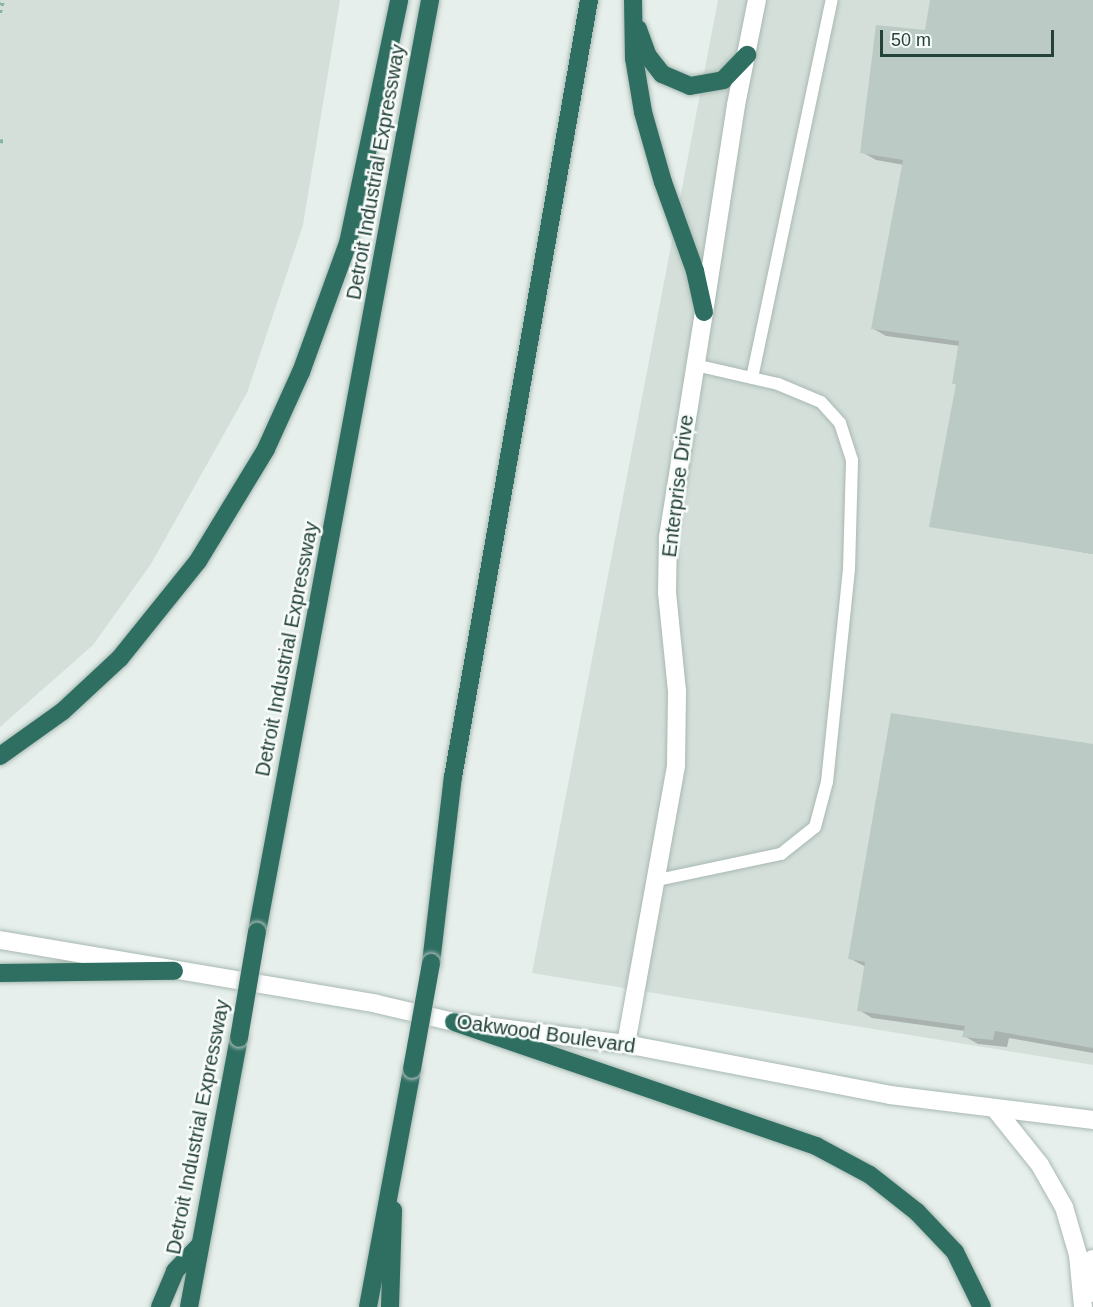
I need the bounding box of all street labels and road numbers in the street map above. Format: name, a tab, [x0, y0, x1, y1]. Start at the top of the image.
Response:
street label: Detroit Industrial Expressway	[342, 42, 410, 302]
street label: Enterprise Drive	[657, 413, 699, 559]
street label: Detroit Industrial Expressway	[251, 520, 323, 778]
street label: Detroit Industrial Expressway	[162, 998, 234, 1256]
street label: Oakwood Boulevard	[455, 1010, 637, 1058]

